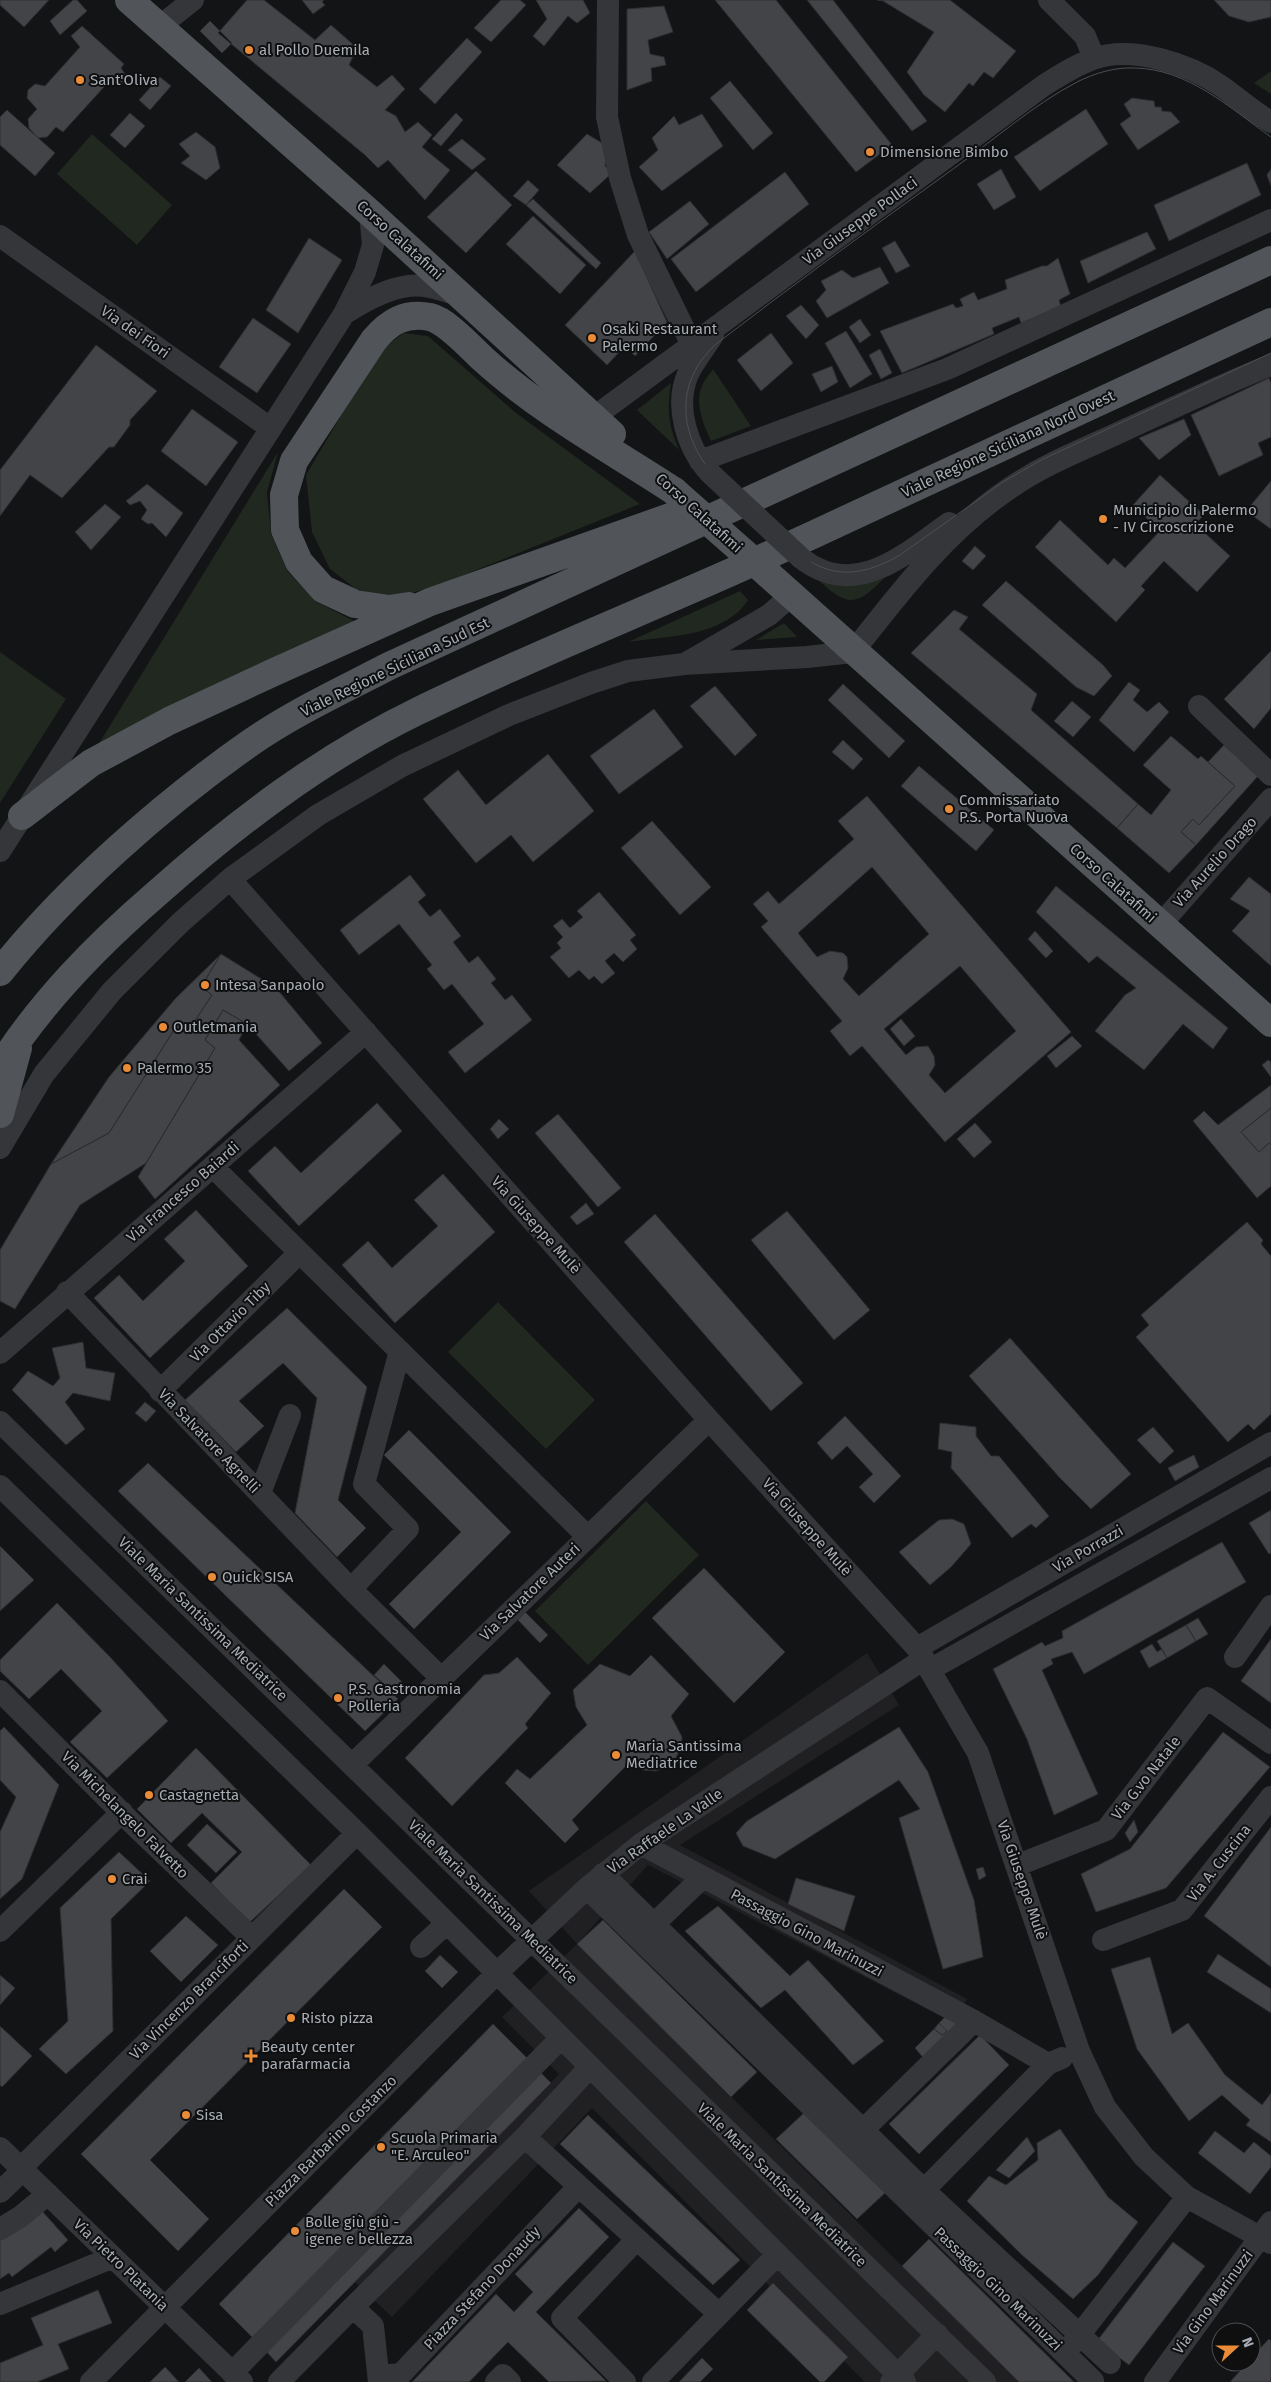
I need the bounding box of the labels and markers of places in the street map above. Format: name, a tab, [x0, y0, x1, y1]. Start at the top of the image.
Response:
place label: al Pollo Duemila	[259, 41, 370, 59]
marker: al Pollo Duemila	[243, 44, 255, 56]
place label: Sant'Oliva	[90, 71, 158, 89]
marker: Sant'Oliva	[74, 74, 86, 86]
place label: Dimensione Bimbo	[880, 143, 1009, 161]
marker: Dimensione Bimbo	[864, 146, 876, 158]
place label: Osaki Restaurant Palermo	[602, 320, 718, 355]
marker: Osaki Restaurant Palermo	[586, 332, 598, 344]
place label: Municipio di Palermo - IV Circoscrizione	[1113, 501, 1257, 536]
marker: Municipio di Palermo - IV Circoscrizione	[1097, 513, 1109, 525]
place label: Commissariato P.S. Porta Nuova	[959, 791, 1069, 826]
marker: Commissariato P.S. Porta Nuova	[943, 803, 955, 815]
place label: Intesa Sanpaolo	[215, 976, 324, 994]
marker: Intesa Sanpaolo	[199, 979, 211, 991]
place label: Outletmania	[173, 1018, 257, 1036]
marker: Outletmania	[157, 1021, 169, 1033]
place label: Palermo 35	[137, 1059, 212, 1077]
marker: Palermo 35	[121, 1062, 133, 1074]
place label: Quick SISA	[222, 1568, 294, 1586]
marker: Quick SISA	[206, 1571, 218, 1583]
place label: P.S. Gastronomia Polleria	[348, 1680, 461, 1715]
marker: P.S. Gastronomia Polleria	[332, 1692, 344, 1704]
place label: Maria Santissima Mediatrice	[626, 1737, 742, 1772]
marker: Maria Santissima Mediatrice	[610, 1749, 622, 1761]
place label: Castagnetta	[159, 1786, 239, 1804]
marker: Castagnetta	[143, 1789, 155, 1801]
place label: Crai	[122, 1870, 148, 1888]
marker: Crai	[106, 1873, 118, 1885]
place label: Risto pizza	[301, 2009, 373, 2027]
marker: Risto pizza	[285, 2012, 297, 2024]
place label: Beauty center parafarmacia	[261, 2038, 355, 2073]
marker: Beauty center parafarmacia	[245, 2050, 257, 2062]
place label: Sisa	[196, 2106, 223, 2124]
marker: Sisa	[180, 2109, 192, 2121]
place label: Scuola Primaria "E. Arculeo"	[391, 2129, 498, 2164]
marker: Scuola Primaria "E. Arculeo"	[375, 2141, 387, 2153]
place label: Bolle giù giù - igene e bellezza	[305, 2213, 413, 2248]
marker: Bolle giù giù - igene e bellezza	[289, 2225, 301, 2237]

